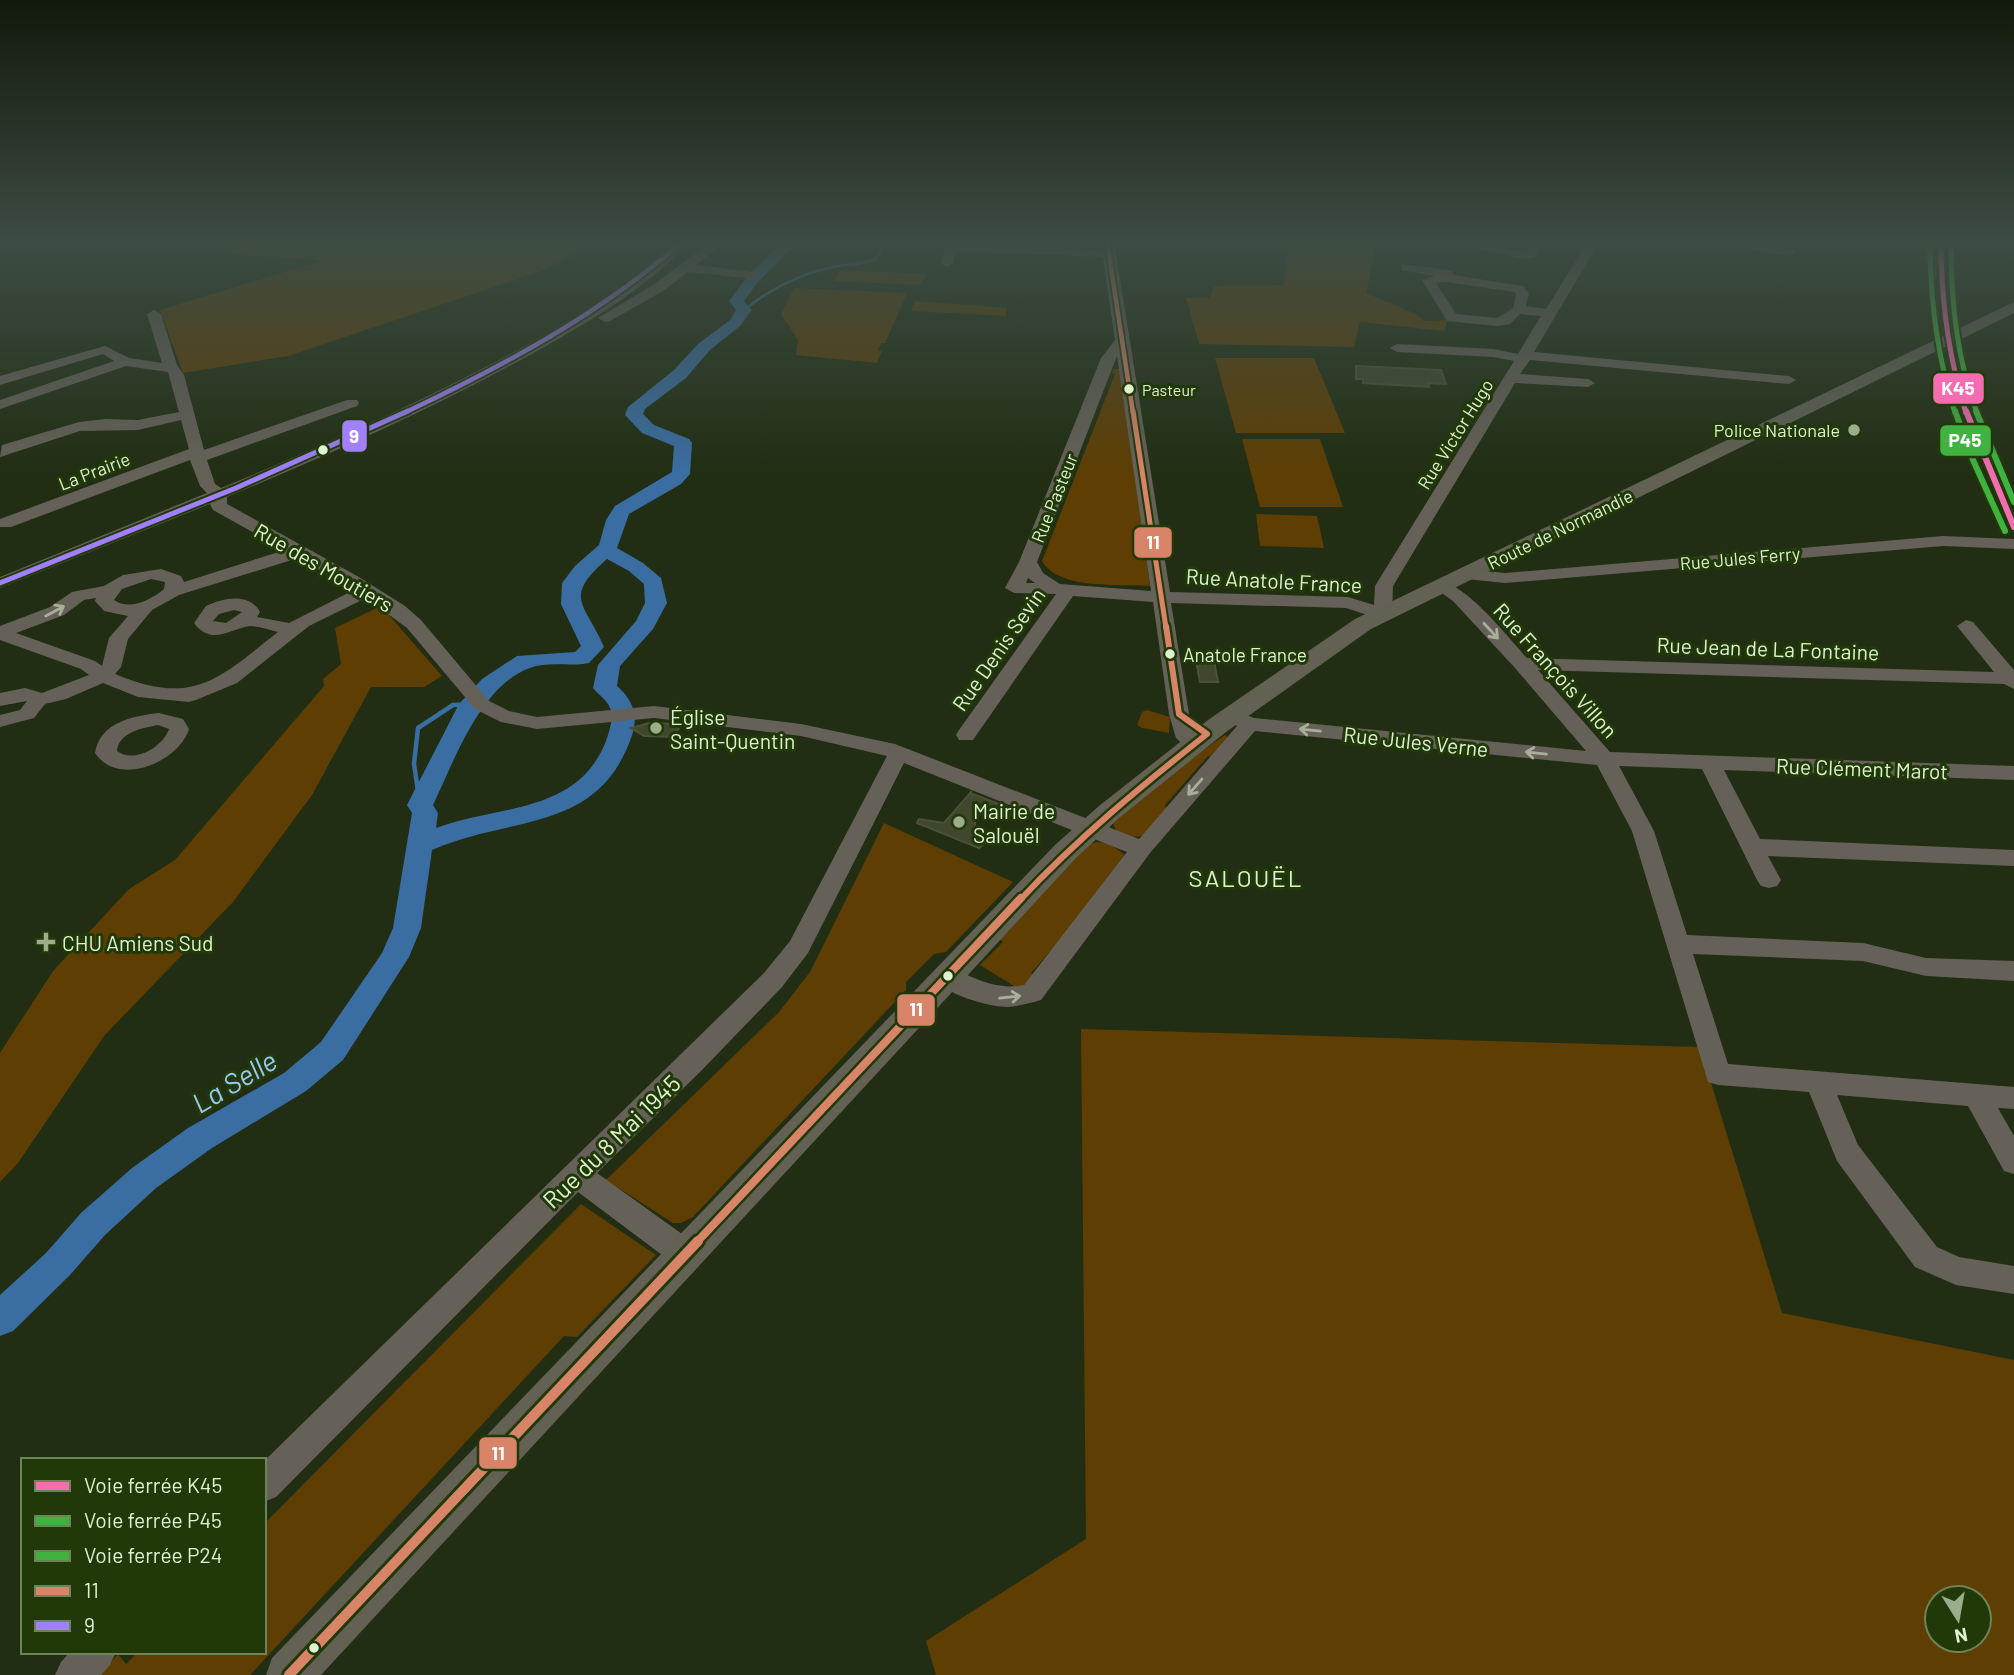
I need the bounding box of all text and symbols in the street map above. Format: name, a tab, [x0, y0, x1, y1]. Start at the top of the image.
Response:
line badge: K45	[1932, 372, 1985, 405]
street label: Rue Victor Hugo	[1412, 375, 1498, 493]
text: K45	[1941, 376, 1975, 399]
place label: Pasteur	[1142, 380, 1196, 399]
marker: Pasteur	[1122, 382, 1136, 396]
line badge: 9	[341, 419, 368, 453]
place label: Police Nationale	[1714, 419, 1840, 441]
marker: Police Nationale	[1846, 422, 1862, 438]
text: 9	[349, 424, 359, 447]
line badge: P45	[1939, 424, 1992, 457]
text: P45	[1948, 428, 1982, 451]
unlabelled marker	[316, 443, 330, 457]
street label: La Prairie	[55, 447, 133, 495]
street label: Rue Pasteur	[1026, 450, 1082, 546]
street label: Route de Normandie	[1484, 484, 1636, 574]
street label: Rue des Moutiers	[250, 517, 398, 617]
line badge: 11	[1133, 526, 1173, 559]
text: 11	[1146, 530, 1160, 553]
street label: Rue Jules Ferry	[1679, 542, 1801, 574]
street label: Rue Anatole France	[1185, 563, 1363, 597]
street label: Rue Denis Sevin	[946, 583, 1050, 715]
street label: Rue François Villon	[1489, 597, 1623, 743]
one-way arrow	[44, 603, 64, 617]
one-way arrow	[1483, 622, 1500, 639]
street label: Rue Jean de La Fontaine	[1656, 632, 1880, 664]
place label: Anatole France	[1183, 643, 1307, 666]
marker: Anatole France	[1163, 647, 1177, 661]
place label: Église Saint-Quentin	[670, 704, 795, 753]
marker: Église Saint-Quentin	[648, 720, 664, 736]
street label: Rue Jules Verne	[1342, 721, 1490, 761]
one-way arrow	[1299, 724, 1321, 737]
one-way arrow	[1525, 746, 1548, 759]
street label: Rue Clément Marot	[1776, 753, 1948, 783]
one-way arrow	[1187, 777, 1203, 795]
place label: Mairie de Salouël	[973, 798, 1055, 847]
marker: Mairie de Salouël	[951, 814, 967, 830]
district label: SALOUËL	[1189, 863, 1303, 892]
place label: CHU Amiens Sud	[62, 930, 214, 955]
marker: CHU Amiens Sud	[36, 932, 56, 952]
unlabelled marker	[941, 969, 955, 983]
one-way arrow	[998, 990, 1021, 1003]
line badge: 11	[896, 993, 936, 1027]
text: 11	[909, 997, 923, 1020]
water label: La Selle	[185, 1042, 283, 1120]
street label: Rue du 8 Mai 1945	[536, 1068, 686, 1214]
line badge: 11	[478, 1436, 518, 1470]
text: 11	[491, 1441, 505, 1464]
legend	[21, 1458, 266, 1654]
text: Voie ferrée K45	[84, 1472, 222, 1497]
text: Voie ferrée P45	[84, 1507, 222, 1532]
text: Voie ferrée P24	[84, 1542, 222, 1567]
text: 11	[84, 1577, 99, 1602]
north arrow	[1923, 1584, 1993, 1654]
text: 9	[84, 1612, 95, 1637]
text: N	[1953, 1624, 1970, 1649]
unlabelled marker	[307, 1641, 321, 1655]

